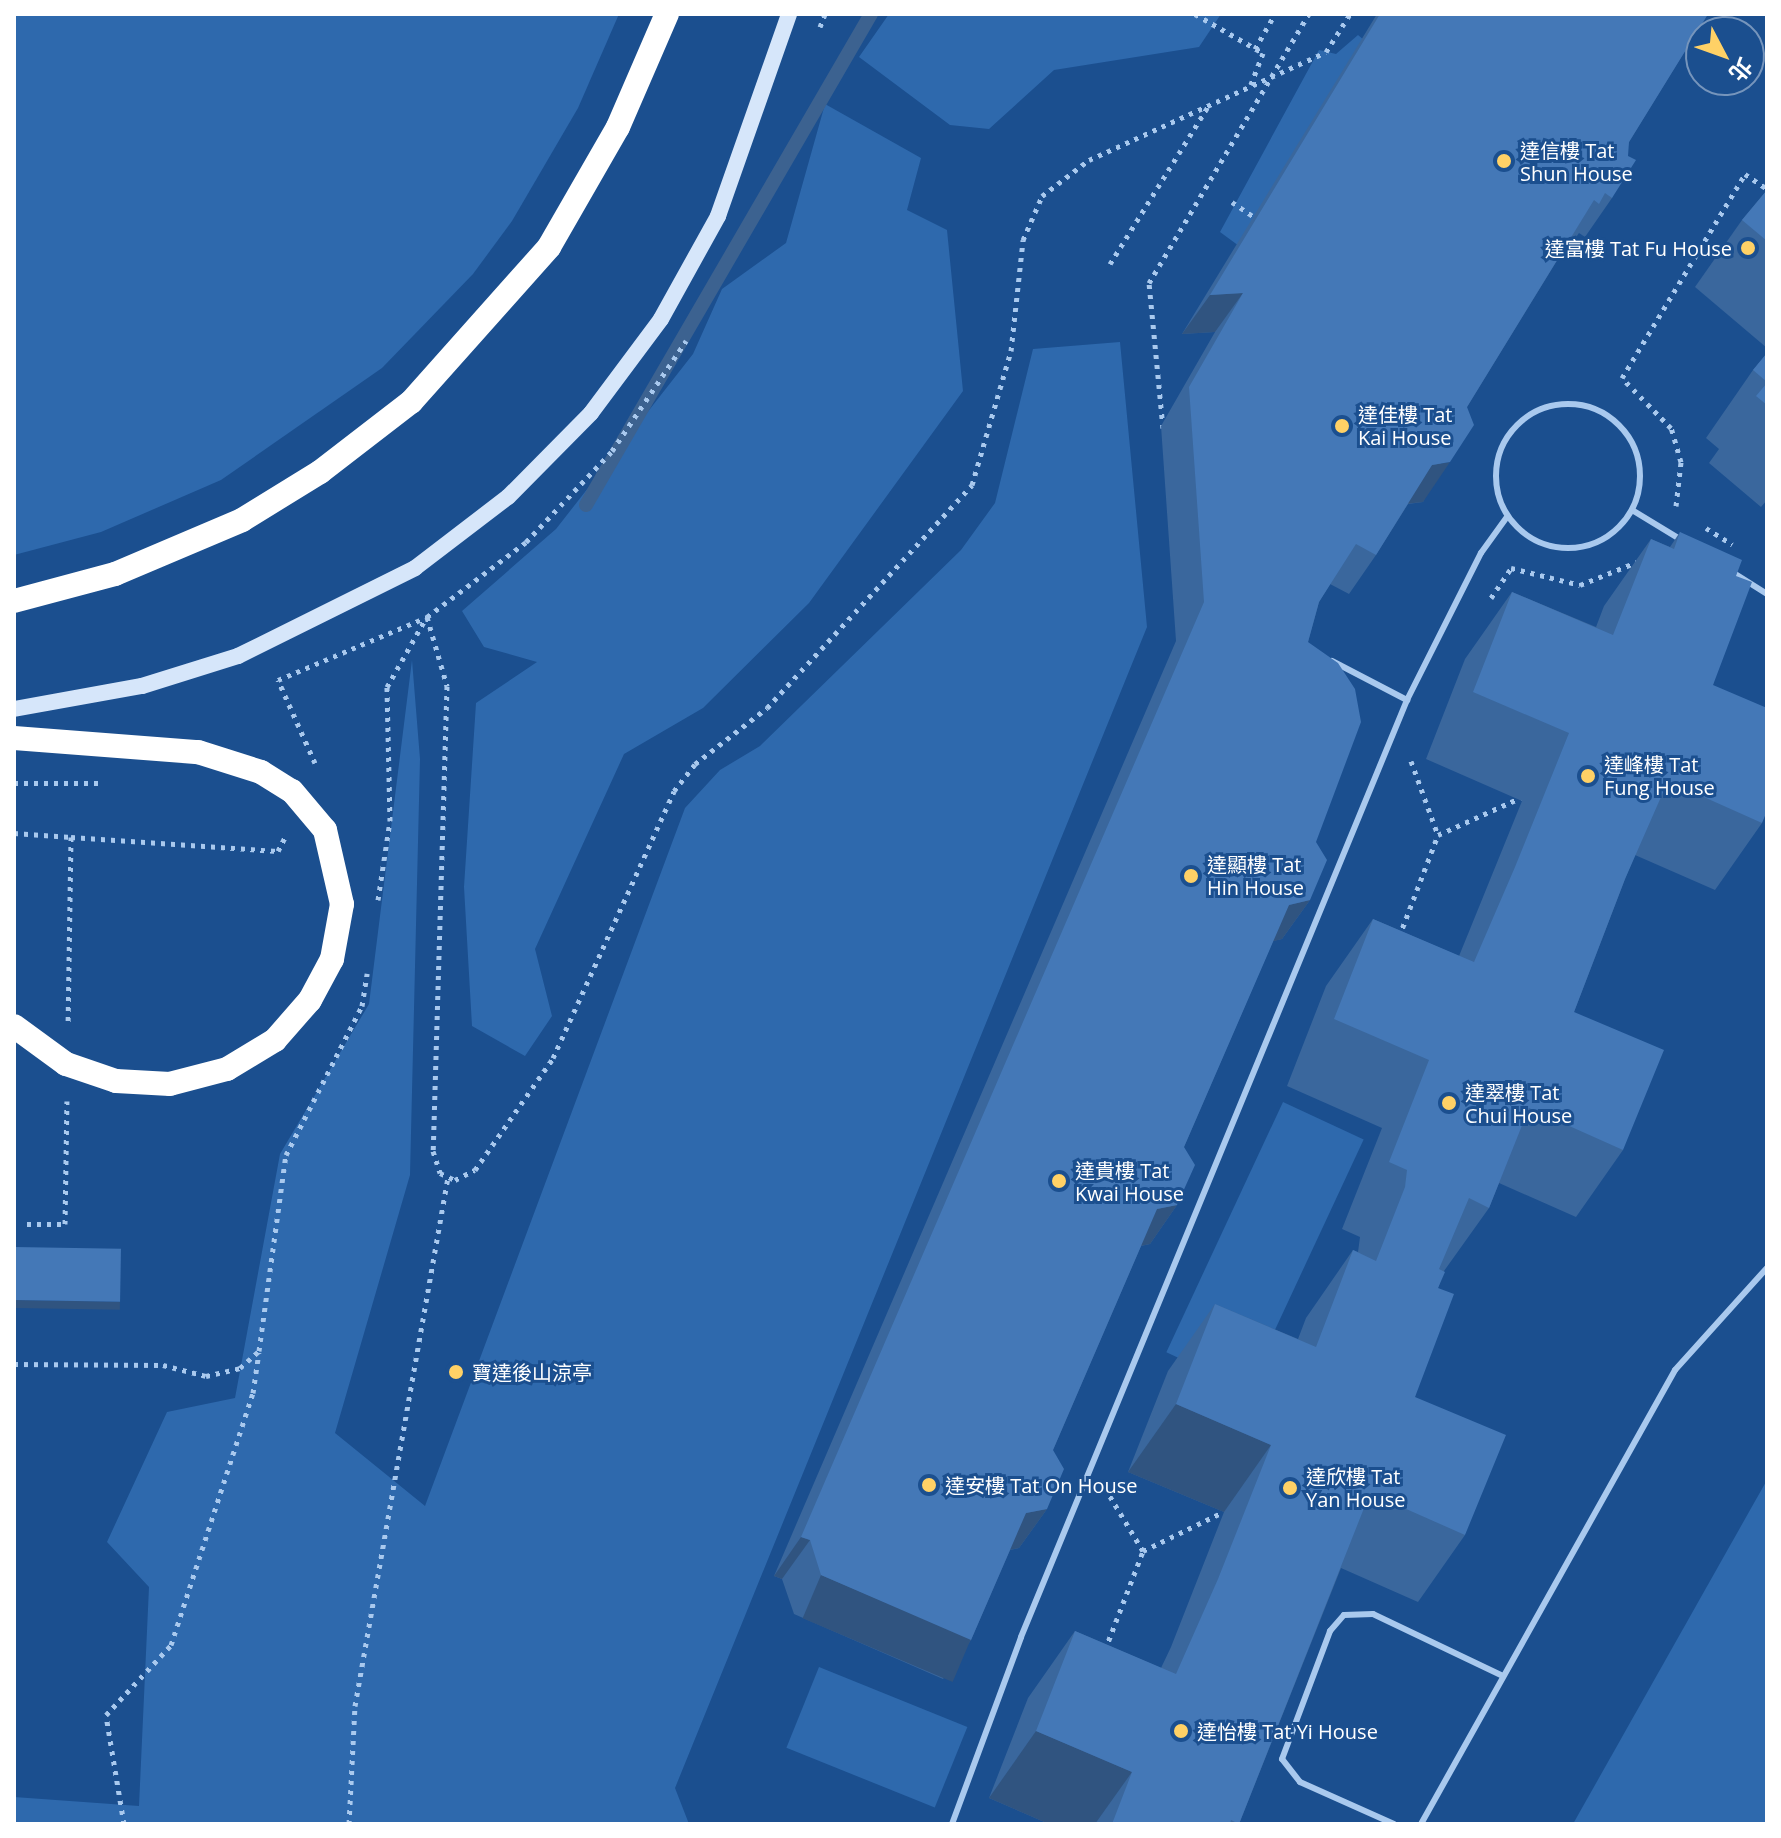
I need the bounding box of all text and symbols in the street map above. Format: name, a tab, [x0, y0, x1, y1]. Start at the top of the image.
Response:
north arrow	[1685, 16, 1765, 96]
text: 北	[1723, 52, 1760, 89]
place label: 達信樓 Tat Shun House	[1520, 138, 1633, 185]
marker: 達信樓 Tat Shun House	[1495, 152, 1513, 170]
place label: 達富樓 Tat Fu House	[1545, 236, 1732, 260]
marker: 達富樓 Tat Fu House	[1739, 239, 1757, 257]
place label: 達佳樓 Tat Kai House	[1358, 402, 1452, 449]
marker: 達佳樓 Tat Kai House	[1333, 417, 1351, 435]
place label: 達峰樓 Tat Fung House	[1604, 752, 1715, 799]
marker: 達峰樓 Tat Fung House	[1579, 767, 1597, 785]
place label: 達顯樓 Tat Hin House	[1207, 852, 1304, 899]
marker: 達顯樓 Tat Hin House	[1182, 867, 1200, 885]
place label: 達翠樓 Tat Chui House	[1465, 1080, 1572, 1127]
marker: 達翠樓 Tat Chui House	[1440, 1094, 1458, 1112]
place label: 達貴樓 Tat Kwai House	[1075, 1158, 1184, 1205]
marker: 達貴樓 Tat Kwai House	[1050, 1172, 1068, 1190]
place label: 寶達後山涼亭	[472, 1360, 592, 1384]
marker: 寶達後山涼亭	[447, 1363, 465, 1381]
place label: 達欣樓 Tat Yan House	[1306, 1464, 1406, 1511]
place label: 達安樓 Tat On House	[945, 1473, 1137, 1497]
marker: 達安樓 Tat On House	[920, 1476, 938, 1494]
marker: 達欣樓 Tat Yan House	[1281, 1479, 1299, 1497]
place label: 達怡樓 Tat Yi House	[1197, 1719, 1378, 1743]
marker: 達怡樓 Tat Yi House	[1172, 1722, 1190, 1740]

